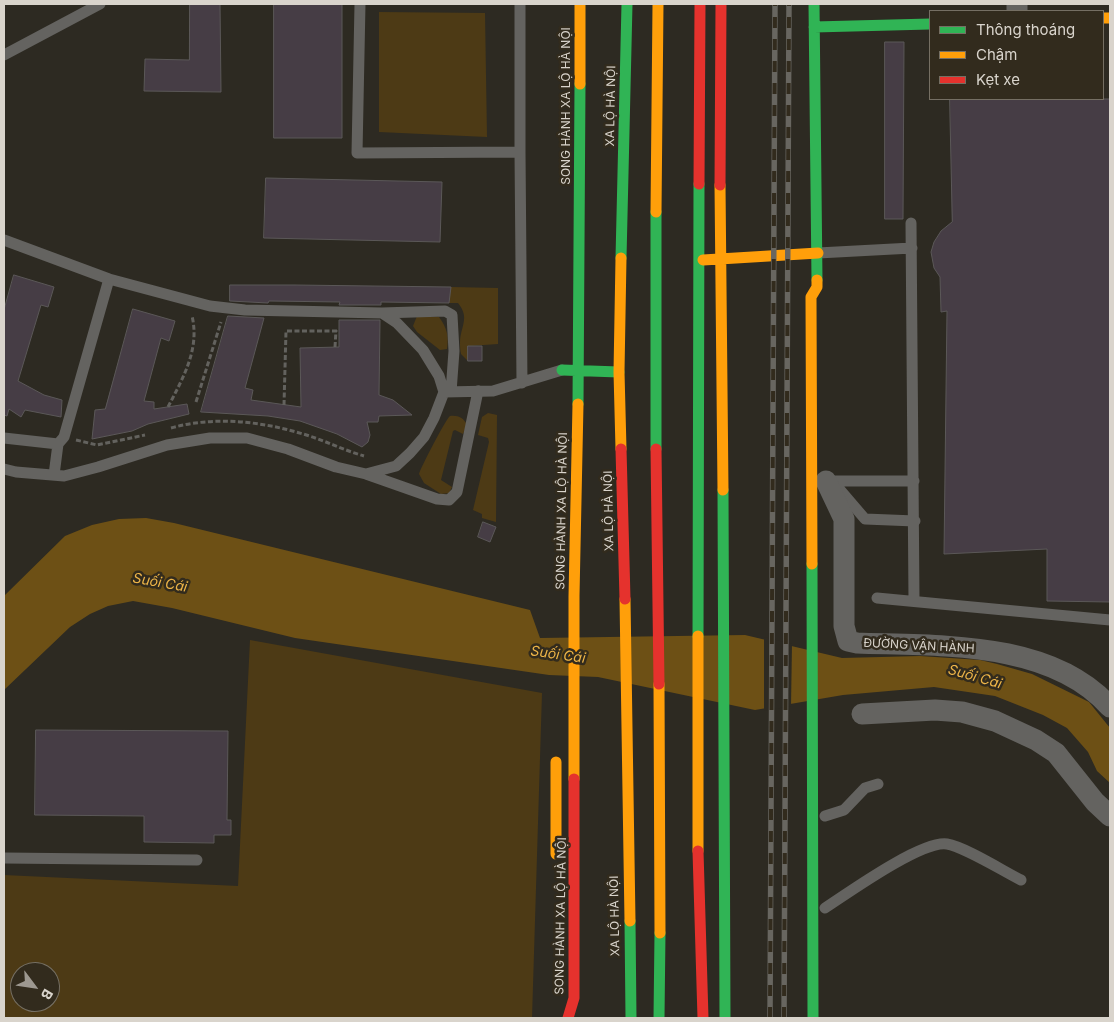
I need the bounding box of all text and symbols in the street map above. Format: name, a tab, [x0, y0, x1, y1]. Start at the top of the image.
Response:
legend	[929, 10, 1104, 100]
text: Thông thoáng	[976, 20, 1075, 39]
street label: SONG HÀNH XA LỘ HÀ NỘI	[559, 27, 573, 185]
text: Chậm	[976, 45, 1017, 64]
street label: XA LỘ HÀ NỘI	[603, 65, 619, 147]
text: Kẹt xe	[976, 70, 1020, 89]
street label: SONG HÀNH XA LỘ HÀ NỘI	[553, 432, 571, 590]
street label: XA LỘ HÀ NỘI	[601, 470, 617, 552]
water label: Suối Cái	[131, 570, 189, 596]
street label: ĐƯỜNG VẬN HÀNH	[863, 636, 975, 656]
water label: Suối Cái	[529, 643, 587, 667]
water label: Suối Cái	[946, 661, 1004, 693]
street label: SONG HÀNH XA LỘ HÀ NỘI	[552, 837, 570, 995]
street label: XA LỘ HÀ NỘI	[607, 875, 623, 957]
north arrow	[10, 962, 60, 1012]
text: B	[38, 986, 57, 1003]

